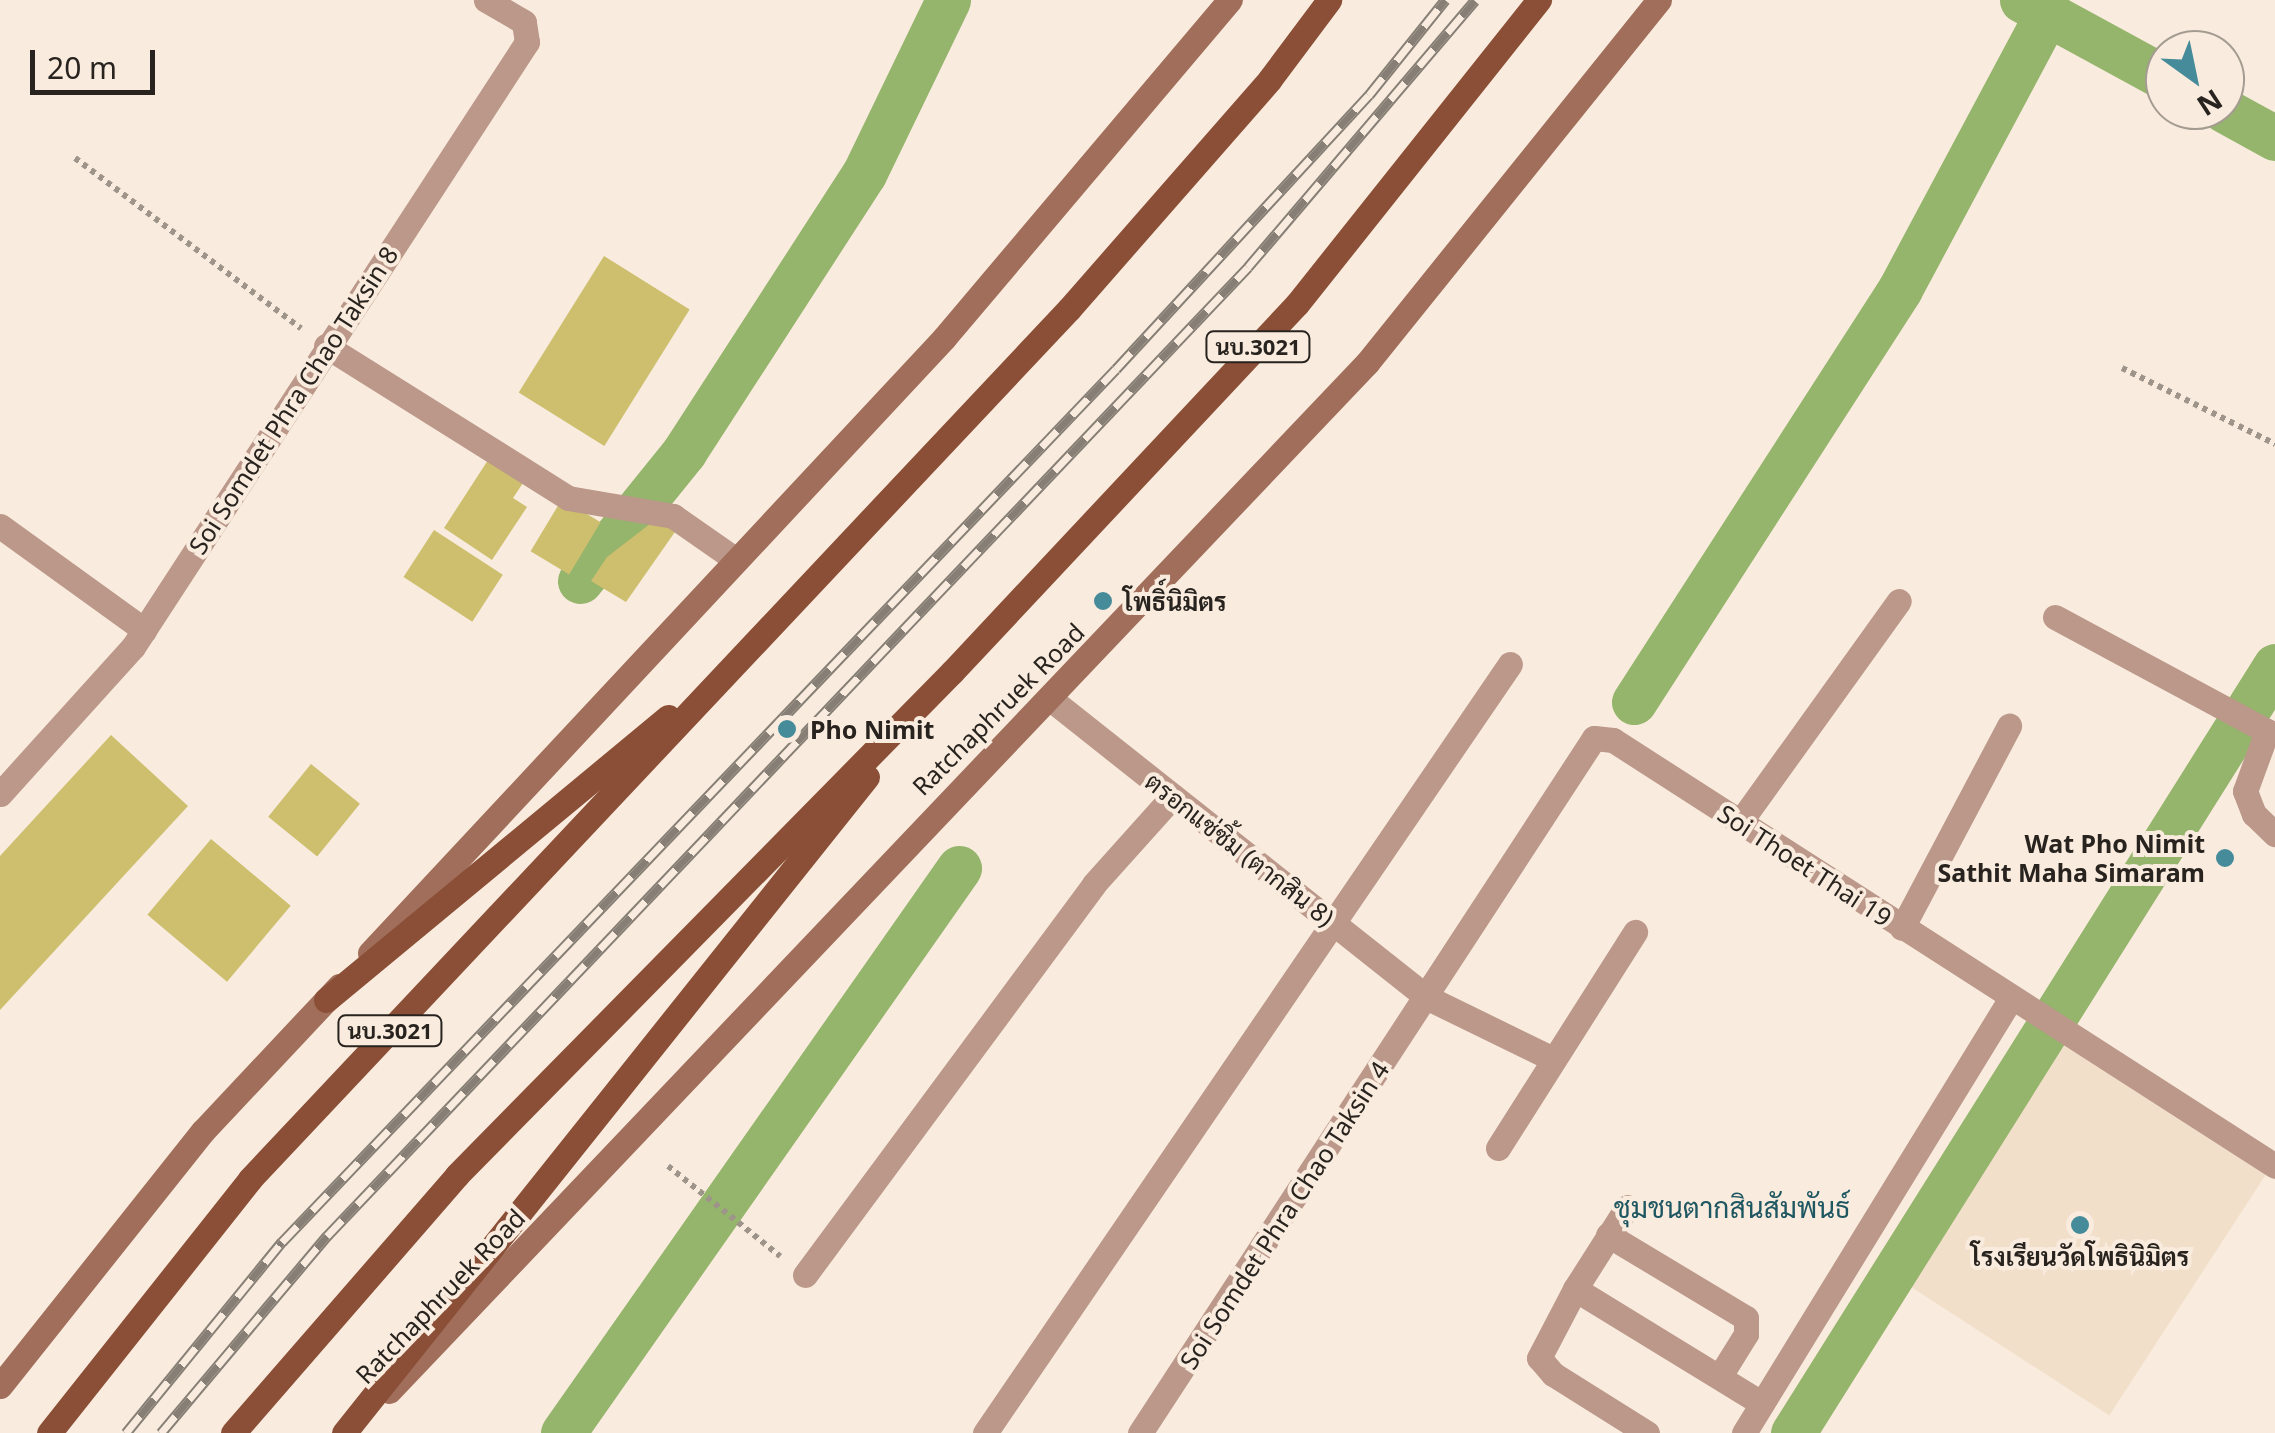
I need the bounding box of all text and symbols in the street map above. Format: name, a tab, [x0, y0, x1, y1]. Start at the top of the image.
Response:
scale bar	[35, 30, 160, 92]
north arrow	[2145, 30, 2245, 130]
text: 20 m	[47, 47, 117, 88]
text: N	[2190, 81, 2230, 126]
street label: Soi Somdet Phra Chao Taksin 8	[182, 241, 404, 559]
road number: นบ.3021	[1203, 330, 1313, 364]
place label: โพธิ์นิมิตร	[1123, 586, 1226, 616]
marker: โพธิ์นิมิตร	[1092, 590, 1114, 612]
street label: Ratchaphruek Road	[906, 617, 1090, 801]
place label: Pho Nimit	[810, 714, 934, 744]
marker: Pho Nimit	[774, 716, 800, 742]
street label: ตรอกแซ่ซิ้ม (ตากสิน 8)	[1140, 766, 1340, 932]
street label: Soi Thoet Thai 19	[1713, 798, 1897, 932]
place label: Wat Pho Nimit Sathit Maha Simaram	[1937, 829, 2205, 888]
marker: Wat Pho Nimit Sathit Maha Simaram	[2214, 847, 2236, 869]
road number: นบ.3021	[335, 1014, 445, 1048]
street label: Soi Somdet Phra Chao Taksin 4	[1173, 1056, 1395, 1374]
district label: ชุมชนตากสินสัมพันธ์	[1614, 1190, 1850, 1224]
street label: Ratchaphruek Road	[349, 1203, 531, 1389]
marker: โรงเรียนวัดโพธินิมิตร	[2069, 1214, 2091, 1236]
place label: โรงเรียนวัดโพธินิมิตร	[1971, 1241, 2189, 1271]

